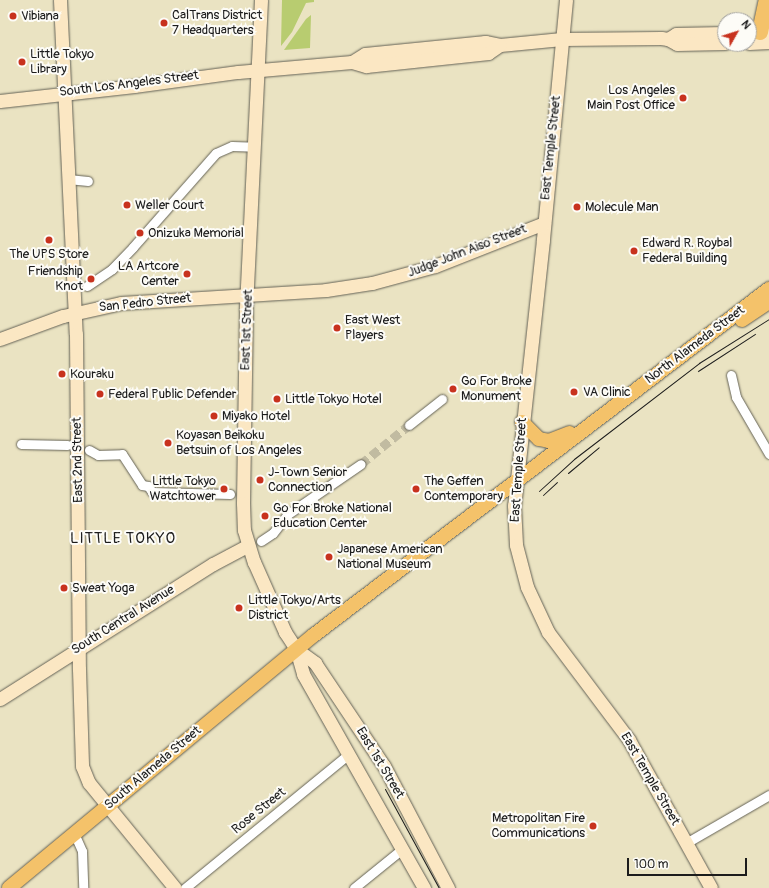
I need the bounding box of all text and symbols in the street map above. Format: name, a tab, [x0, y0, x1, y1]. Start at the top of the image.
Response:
place label: Vibiana	[21, 8, 59, 24]
place label: CalTrans District 7 Headquarters	[172, 8, 262, 39]
marker: Vibiana	[8, 11, 18, 21]
north arrow	[717, 12, 757, 52]
marker: CalTrans District 7 Headquarters	[159, 18, 169, 28]
text: N	[739, 18, 753, 32]
place label: Little Tokyo Library	[30, 47, 94, 78]
marker: Little Tokyo Library	[17, 57, 27, 67]
street label: South Los Angeles Street	[58, 68, 200, 100]
place label: Los Angeles Main Post Office	[587, 83, 675, 114]
marker: Los Angeles Main Post Office	[678, 93, 688, 103]
street label: East Temple Street	[538, 95, 564, 201]
place label: Weller Court	[135, 197, 204, 213]
place label: Molecule Man	[585, 199, 659, 215]
marker: Weller Court	[122, 200, 132, 210]
marker: Molecule Man	[572, 202, 582, 212]
street label: Judge John Aiso Street	[405, 221, 529, 281]
place label: Onizuka Memorial	[148, 225, 244, 241]
marker: Onizuka Memorial	[135, 228, 145, 238]
marker: The UPS Store	[44, 235, 54, 245]
place label: Edward R. Roybal Federal Building	[642, 236, 732, 267]
place label: The UPS Store	[9, 246, 89, 262]
marker: Edward R. Roybal Federal Building	[629, 246, 639, 256]
place label: LA Artcore Center	[118, 259, 179, 290]
place label: Friendship Knot	[28, 264, 83, 295]
marker: LA Artcore Center	[182, 269, 192, 279]
marker: Friendship Knot	[86, 274, 96, 284]
street label: East 1st Street	[238, 289, 256, 371]
street label: San Pedro Street	[98, 290, 192, 316]
street label: North Alameda Street	[642, 302, 748, 388]
place label: East West Players	[345, 313, 400, 344]
marker: East West Players	[332, 323, 342, 333]
place label: Kouraku	[70, 366, 114, 382]
marker: Kouraku	[57, 369, 67, 379]
place label: Go For Broke Monument	[461, 374, 532, 405]
marker: Go For Broke Monument	[448, 384, 458, 394]
place label: VA Clinic	[583, 384, 631, 400]
place label: Federal Public Defender	[108, 386, 236, 402]
marker: VA Clinic	[568, 386, 580, 398]
marker: Federal Public Defender	[95, 389, 105, 399]
place label: Little Tokyo Hotel	[285, 391, 382, 407]
marker: Little Tokyo Hotel	[272, 394, 282, 404]
place label: Miyako Hotel	[222, 408, 290, 424]
marker: Miyako Hotel	[209, 411, 219, 421]
street label: East 2nd Street	[69, 417, 87, 503]
street label: East Temple Street	[508, 417, 530, 523]
place label: Koyasan Beikoku Betsuin of Los Angeles	[176, 428, 302, 459]
marker: Koyasan Beikoku Betsuin of Los Angeles	[163, 438, 173, 448]
place label: J-Town Senior Connection	[268, 465, 347, 496]
place label: Little Tokyo Watchtower	[149, 474, 216, 505]
place label: The Geffen Contemporary	[424, 474, 503, 505]
marker: J-Town Senior Connection	[255, 475, 265, 485]
marker: Little Tokyo Watchtower	[219, 484, 229, 494]
marker: The Geffen Contemporary	[411, 484, 421, 494]
place label: Go For Broke National Education Center	[273, 501, 392, 532]
marker: Go For Broke National Education Center	[260, 511, 270, 521]
district label: LITTLE TOKYO	[70, 530, 176, 548]
place label: Japanese American National Museum	[337, 542, 443, 573]
marker: Japanese American National Museum	[324, 552, 334, 562]
place label: Sweat Yoga	[72, 580, 134, 596]
street label: South Central Avenue	[69, 582, 177, 658]
marker: Sweat Yoga	[59, 583, 69, 593]
place label: Little Tokyo/Arts District	[248, 593, 341, 624]
marker: Little Tokyo/Arts District	[233, 602, 245, 614]
street label: South Alameda Street	[102, 723, 204, 813]
street label: East 1st Street	[352, 724, 408, 802]
street label: East Temple Street	[617, 730, 683, 828]
street label: Rose Street	[229, 785, 289, 837]
place label: Metropolitan Fire Communications	[492, 811, 585, 842]
marker: Metropolitan Fire Communications	[588, 821, 598, 831]
scale bar	[629, 850, 749, 876]
text: 100 m	[634, 857, 668, 872]

